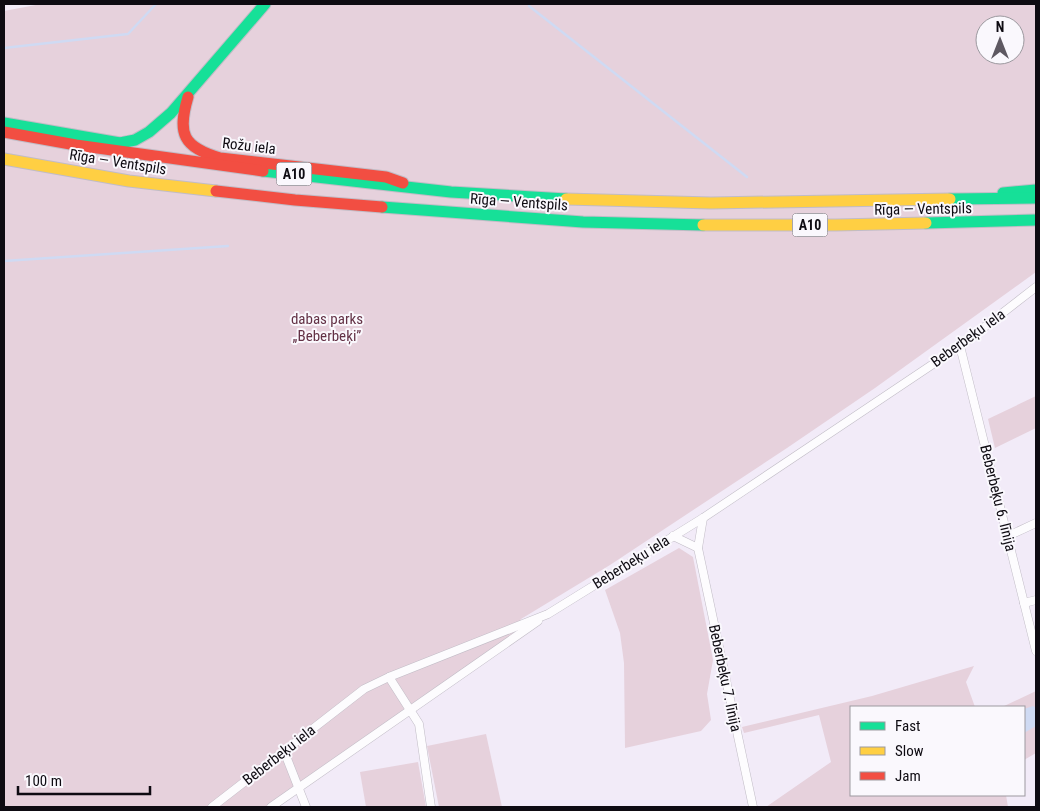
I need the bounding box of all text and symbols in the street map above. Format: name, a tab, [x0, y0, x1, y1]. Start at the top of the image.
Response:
north arrow	[975, 15, 1025, 65]
text: N	[996, 19, 1004, 35]
street label: Rožu iela	[221, 134, 277, 158]
street label: Rīga — Ventspils	[68, 145, 168, 179]
road number: A10	[276, 162, 312, 185]
street label: Rīga — Ventspils	[470, 190, 569, 214]
street label: Rīga — Ventspils	[874, 199, 972, 219]
road number: A10	[792, 214, 828, 236]
street label: Beberbeķu iela	[927, 305, 1009, 371]
park label: dabas parks „Beberbeķi”	[291, 310, 363, 345]
street label: Beberbeķu 6. līnija	[976, 443, 1020, 553]
street label: Beberbeķu iela	[589, 531, 673, 593]
street label: Beberbeķu 7. līnija	[705, 623, 745, 733]
legend	[850, 706, 1025, 796]
text: Fast	[895, 717, 920, 735]
street label: Beberbeķu iela	[239, 721, 319, 789]
text: Slow	[895, 742, 924, 760]
scale bar	[18, 764, 150, 796]
text: Jam	[895, 767, 921, 785]
text: 100 m	[25, 772, 62, 790]

